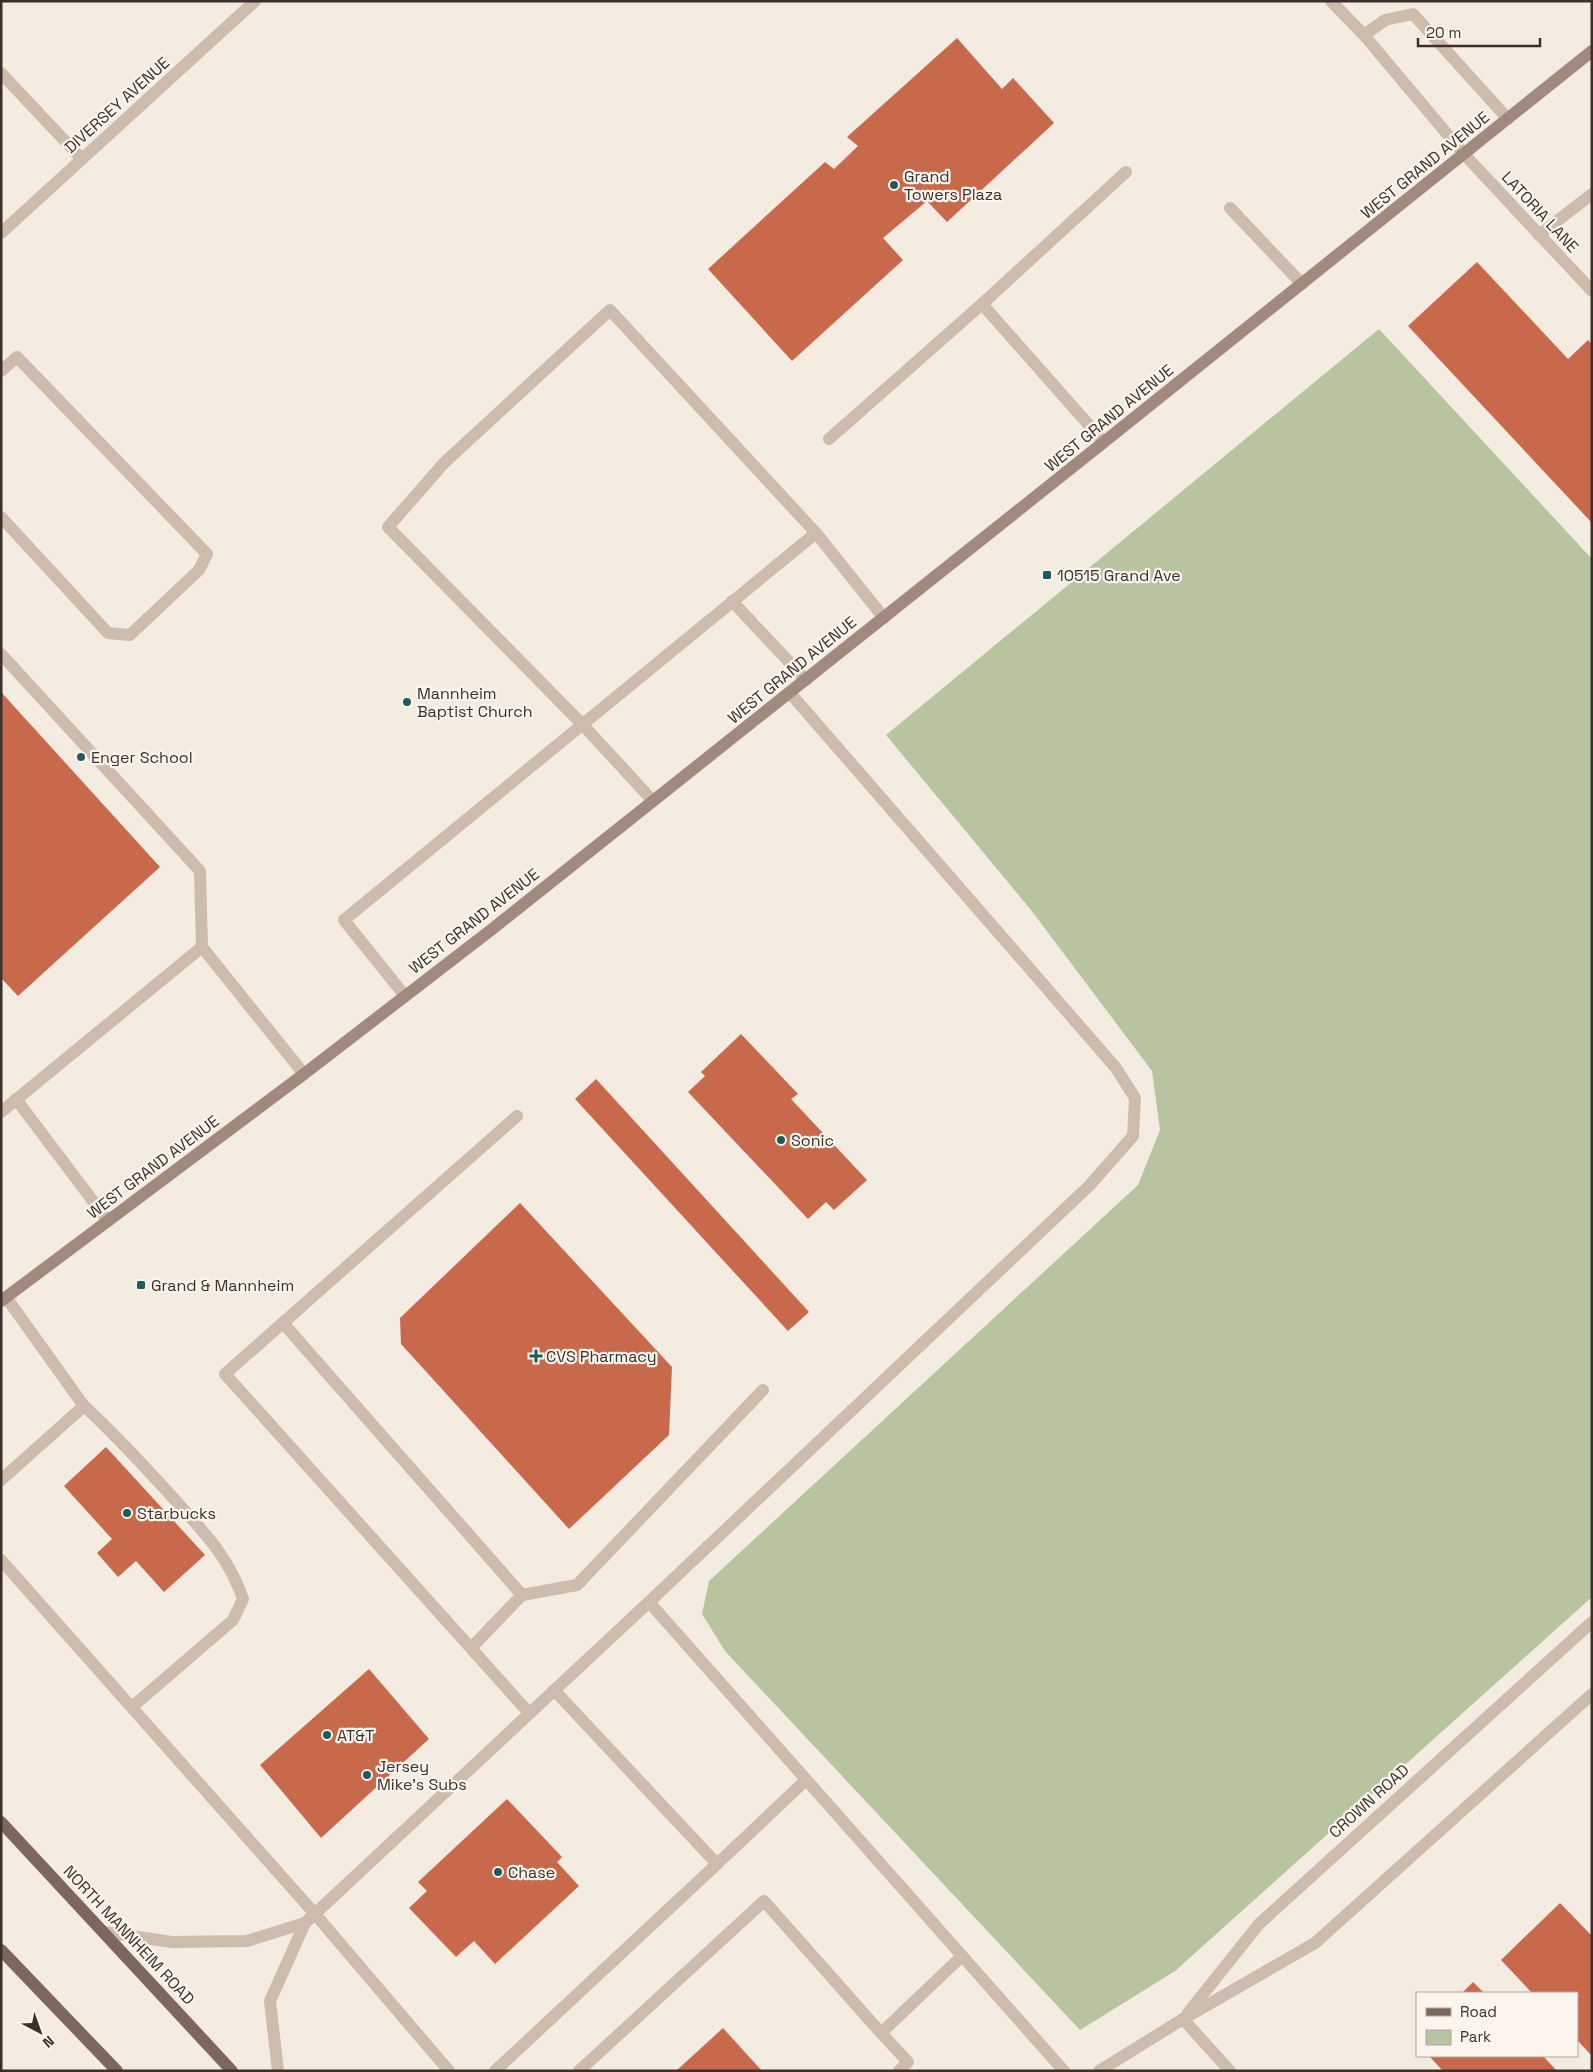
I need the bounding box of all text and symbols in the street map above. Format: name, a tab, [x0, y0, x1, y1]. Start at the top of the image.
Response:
scale bar	[1418, 15, 1540, 47]
text: 20 m	[1426, 23, 1461, 42]
street label: DIVERSEY AVENUE	[60, 52, 174, 158]
street label: WEST GRAND AVENUE	[1356, 107, 1494, 223]
place label: Grand Towers Plaza	[904, 166, 1002, 205]
street label: LATORIA LANE	[1497, 167, 1583, 257]
marker: Grand Towers Plaza	[888, 179, 900, 191]
street label: WEST GRAND AVENUE	[1040, 360, 1178, 476]
place label: 10515 Grand Ave	[1057, 565, 1181, 586]
marker: 10515 Grand Ave	[1041, 569, 1053, 581]
street label: WEST GRAND AVENUE	[723, 612, 861, 728]
place label: Mannheim Baptist Church	[417, 683, 533, 722]
marker: Mannheim Baptist Church	[401, 696, 413, 708]
place label: Enger School	[91, 747, 193, 768]
marker: Enger School	[75, 751, 87, 763]
street label: WEST GRAND AVENUE	[405, 864, 543, 978]
street label: WEST GRAND AVENUE	[83, 1111, 223, 1223]
place label: Sonic	[791, 1130, 834, 1151]
marker: Sonic	[775, 1134, 787, 1146]
place label: Grand & Mannheim	[151, 1275, 294, 1296]
marker: Grand & Mannheim	[135, 1279, 147, 1291]
place label: CVS Pharmacy	[546, 1346, 657, 1367]
marker: CVS Pharmacy	[530, 1350, 542, 1362]
place label: Starbucks	[137, 1503, 216, 1524]
marker: Starbucks	[121, 1507, 133, 1519]
place label: AT&T	[337, 1725, 374, 1746]
marker: AT&T	[321, 1729, 333, 1741]
place label: Jersey Mike's Subs	[377, 1756, 467, 1795]
street label: CROWN ROAD	[1324, 1759, 1414, 1843]
marker: Jersey Mike's Subs	[361, 1769, 373, 1781]
street label: NORTH MANNHEIM ROAD	[59, 1861, 199, 2009]
place label: Chase	[508, 1862, 555, 1883]
marker: Chase	[492, 1866, 504, 1878]
legend	[1416, 1992, 1578, 2057]
text: Road	[1460, 2002, 1497, 2021]
north arrow	[15, 2007, 65, 2057]
text: Park	[1460, 2027, 1491, 2046]
text: N	[39, 2032, 58, 2052]

